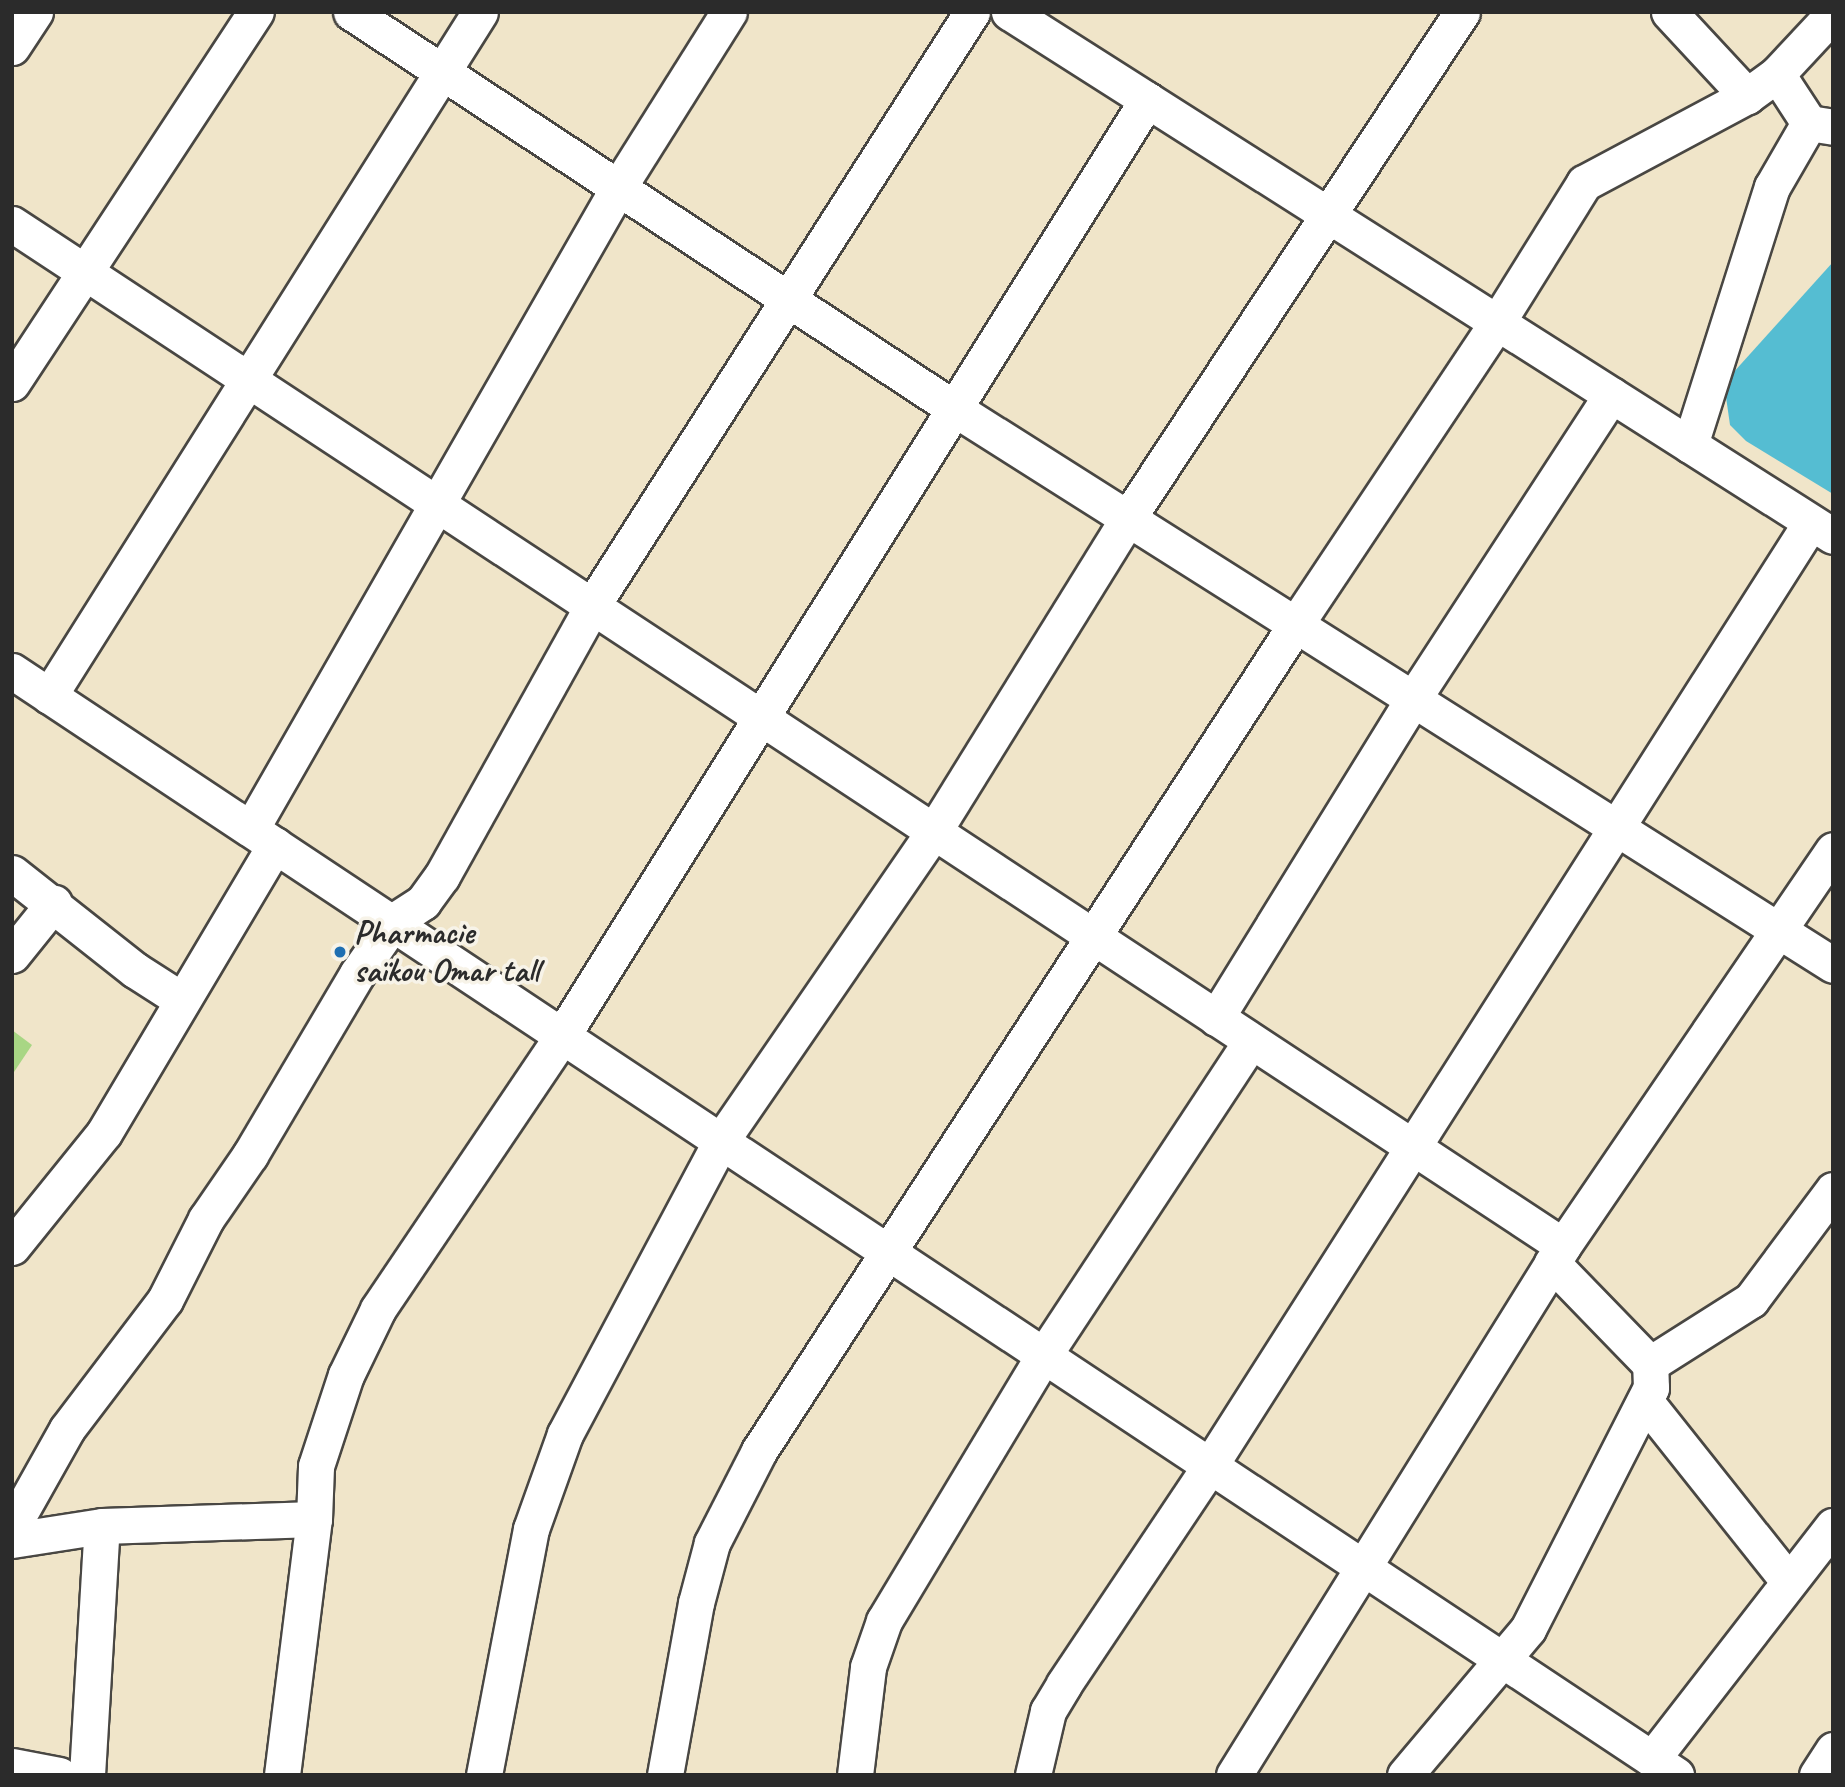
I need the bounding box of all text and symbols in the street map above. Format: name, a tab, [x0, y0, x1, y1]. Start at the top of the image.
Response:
place label: Pharmacie saïkou Omar tall	[354, 913, 539, 991]
marker: Pharmacie saïkou Omar tall	[332, 944, 348, 960]

